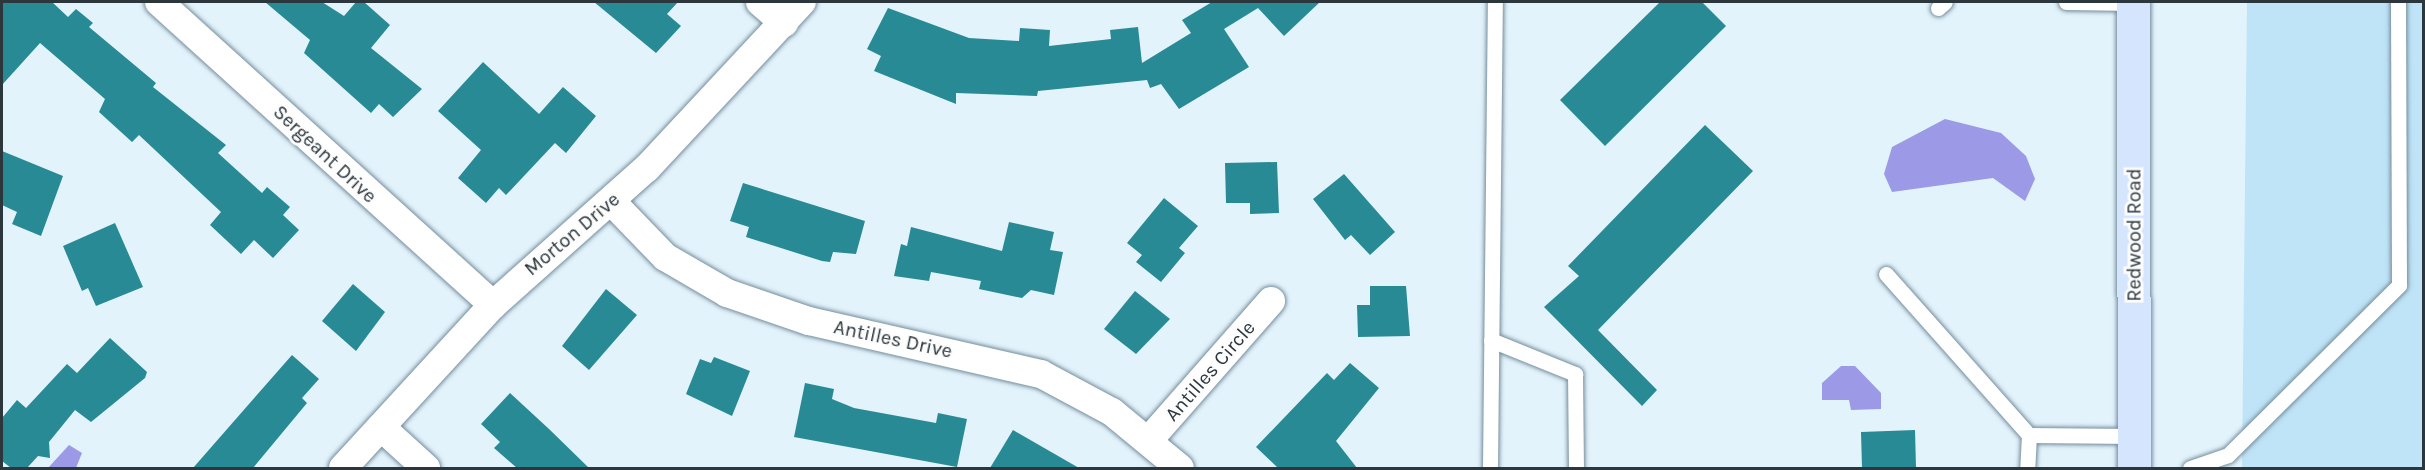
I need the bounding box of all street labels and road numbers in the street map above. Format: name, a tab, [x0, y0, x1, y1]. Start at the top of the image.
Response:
street label: Sergeant Drive	[268, 100, 382, 208]
street label: Redwood Road	[2122, 168, 2146, 302]
street label: Morton Drive	[519, 187, 625, 281]
street label: Antilles Drive	[832, 315, 954, 363]
street label: Antilles Circle	[1160, 316, 1260, 426]

